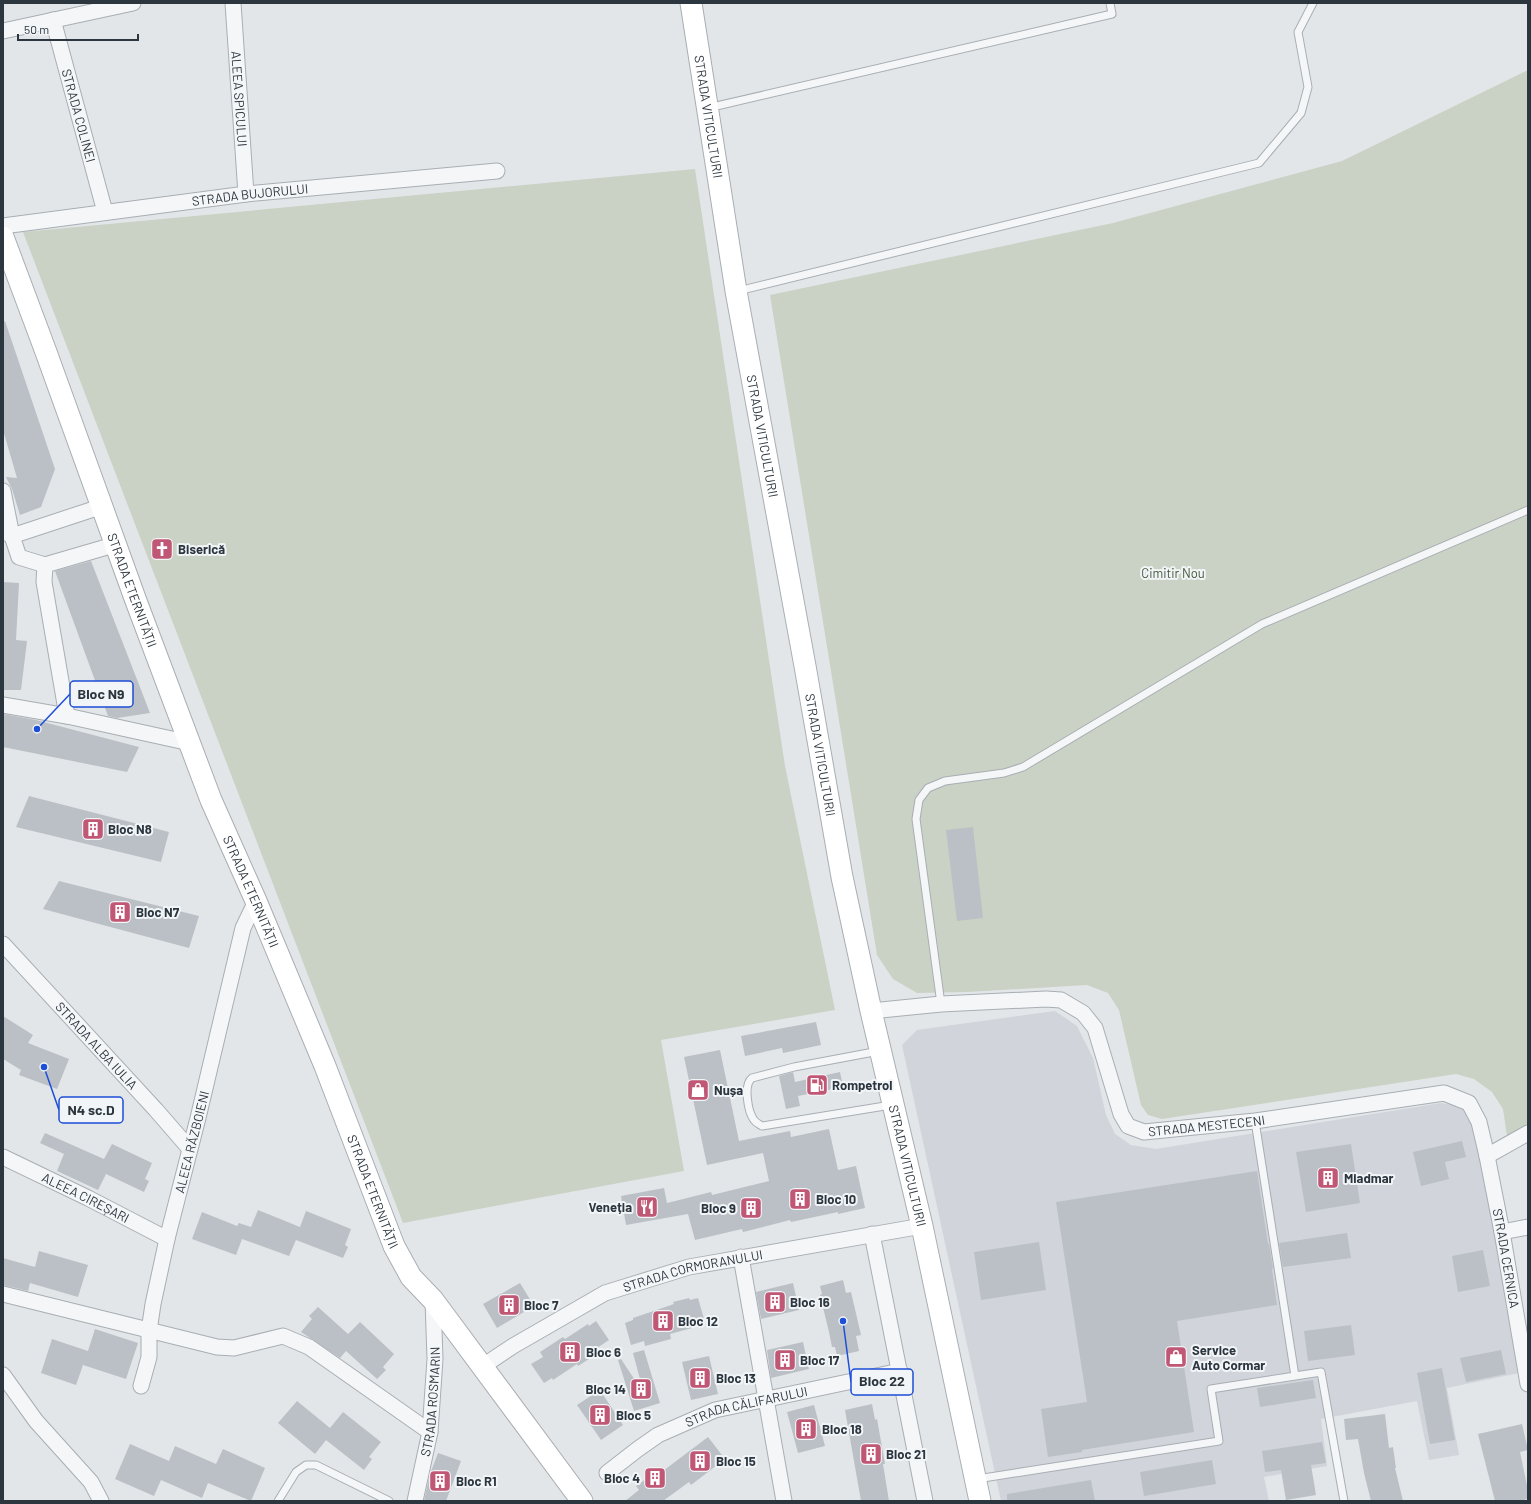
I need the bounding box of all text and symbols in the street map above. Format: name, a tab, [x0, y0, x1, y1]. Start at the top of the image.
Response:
scale bar	[18, 16, 138, 42]
text: 50 m	[24, 22, 49, 36]
street label: ALEEA SPICULUI	[228, 50, 251, 147]
street label: STRADA VITICULTURII	[691, 54, 726, 179]
street label: STRADA COLINEI	[59, 67, 99, 164]
street label: STRADA BUJORULUI	[191, 180, 309, 209]
street label: STRADA VITICULTURII	[744, 374, 782, 499]
street label: STRADA ETERNITĂȚII	[104, 531, 161, 649]
church icon: Biserică	[149, 536, 175, 562]
place label: Biserică	[178, 541, 225, 557]
park label: Cimitir Nou	[1141, 565, 1205, 581]
callout: Bloc N9	[70, 681, 133, 707]
text: Bloc N9	[78, 685, 124, 702]
street label: STRADA VITICULTURII	[802, 692, 839, 817]
building icon: Bloc N8	[80, 816, 106, 842]
place label: Bloc N8	[108, 821, 152, 837]
street label: STRADA ETERNITĂȚII	[220, 833, 282, 950]
building icon: Bloc N7	[107, 899, 133, 925]
place label: Bloc N7	[136, 904, 180, 920]
street label: STRADA ALBA IULIA	[52, 998, 141, 1093]
fuel station icon: Rompetrol	[804, 1072, 830, 1098]
shop icon: Nușa	[685, 1077, 711, 1103]
place label: Rompetrol	[832, 1077, 892, 1093]
place label: Nușa	[714, 1082, 743, 1098]
street label: ALEEA RĂZBOIENI	[171, 1089, 212, 1195]
callout: N4 sc.D	[59, 1097, 123, 1123]
text: N4 sc.D	[67, 1101, 115, 1118]
street label: STRADA VITICULTURII	[886, 1103, 930, 1228]
street label: STRADA MESTECENI	[1148, 1112, 1266, 1140]
street label: STRADA ETERNITĂȚII	[344, 1132, 402, 1251]
building icon: Miadmar	[1315, 1165, 1341, 1191]
street label: ALEEA CIREȘARI	[39, 1169, 132, 1226]
place label: Miadmar	[1344, 1170, 1394, 1186]
building icon: Bloc 10	[787, 1186, 813, 1212]
place label: Bloc 10	[816, 1191, 856, 1207]
restaurant icon: Veneția	[634, 1194, 660, 1220]
building icon: Bloc 9	[738, 1195, 764, 1221]
place label: Veneția	[588, 1199, 632, 1215]
place label: Bloc 9	[701, 1200, 736, 1216]
street label: STRADA CERNICA	[1490, 1207, 1523, 1309]
street label: STRADA CORMORANULUI	[621, 1246, 764, 1295]
building icon: Bloc 16	[762, 1289, 788, 1315]
building icon: Bloc 7	[496, 1292, 522, 1318]
place label: Bloc 16	[790, 1294, 830, 1310]
place label: Bloc 7	[524, 1297, 559, 1313]
building icon: Bloc 12	[650, 1308, 676, 1334]
place label: Bloc 12	[678, 1313, 718, 1329]
building icon: Bloc 6	[557, 1339, 583, 1365]
place label: Service Auto Cormar	[1192, 1342, 1265, 1373]
place label: Bloc 6	[586, 1344, 621, 1360]
shop icon: Service Auto Cormar	[1163, 1344, 1189, 1370]
street label: STRADA ROSMARIN	[417, 1346, 443, 1458]
building icon: Bloc 17	[772, 1347, 798, 1373]
place label: Bloc 17	[800, 1352, 840, 1368]
building icon: Bloc 13	[687, 1365, 713, 1391]
callout: Bloc 22	[851, 1369, 913, 1395]
place label: Bloc 13	[716, 1370, 756, 1386]
text: Bloc 22	[859, 1372, 905, 1389]
building icon: Bloc 14	[628, 1376, 654, 1402]
place label: Bloc 14	[585, 1381, 626, 1397]
street label: STRADA CĂLIFARULUI	[683, 1383, 809, 1430]
building icon: Bloc 5	[587, 1402, 613, 1428]
place label: Bloc 5	[616, 1407, 651, 1423]
building icon: Bloc 18	[793, 1416, 819, 1442]
place label: Bloc 18	[822, 1421, 862, 1437]
building icon: Bloc 21	[858, 1441, 884, 1467]
place label: Bloc 21	[886, 1446, 926, 1462]
building icon: Bloc 15	[687, 1448, 713, 1474]
place label: Bloc 15	[716, 1453, 756, 1469]
building icon: Bloc 4	[642, 1465, 668, 1491]
building icon: Bloc R1	[427, 1468, 453, 1494]
place label: Bloc 4	[604, 1470, 640, 1486]
place label: Bloc R1	[456, 1473, 497, 1489]

